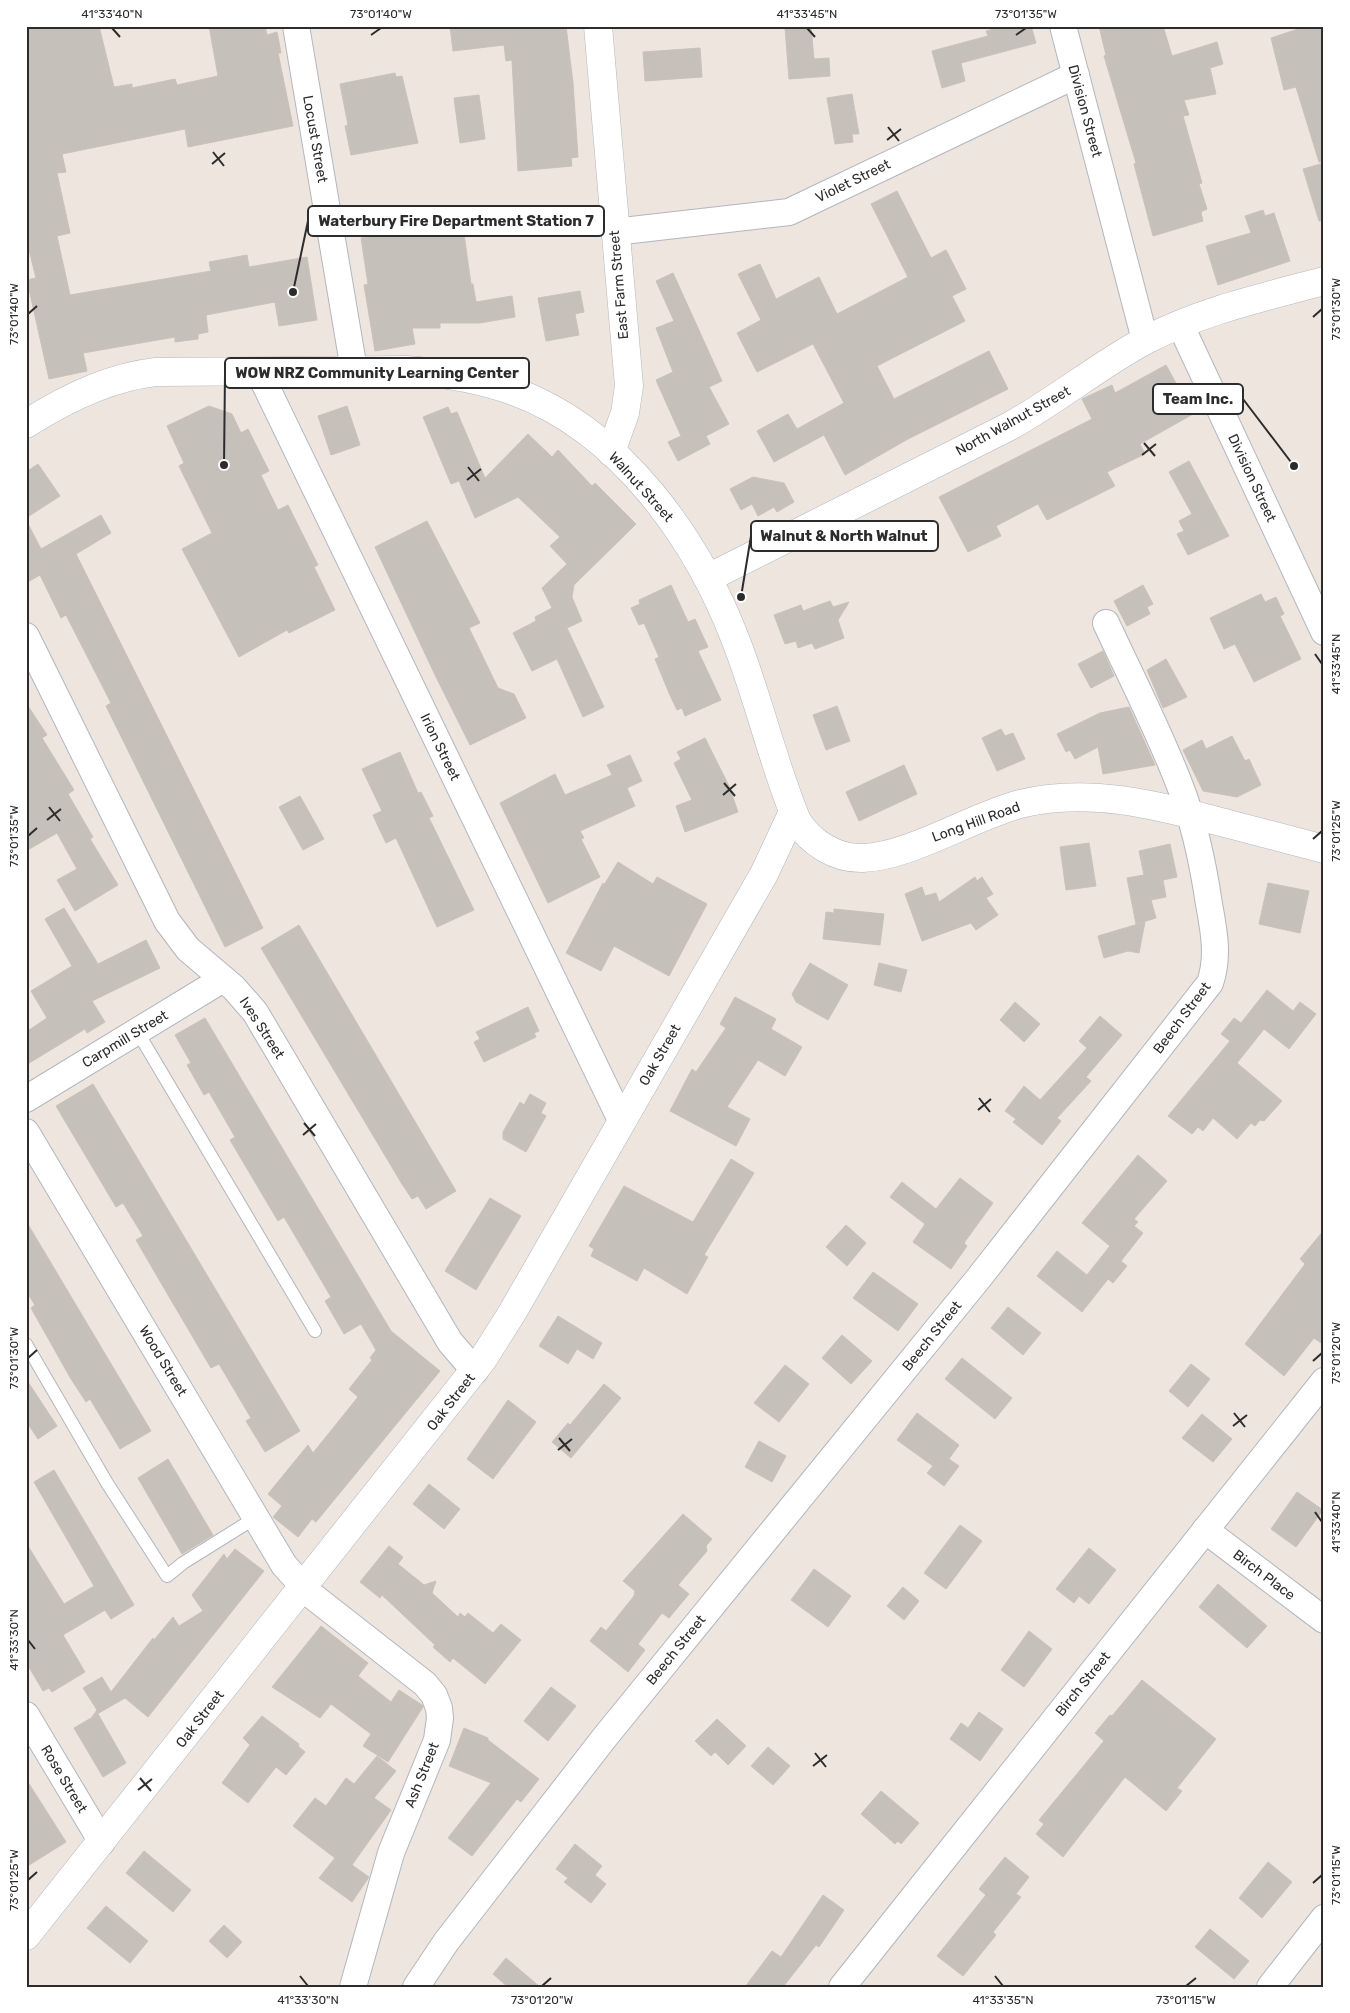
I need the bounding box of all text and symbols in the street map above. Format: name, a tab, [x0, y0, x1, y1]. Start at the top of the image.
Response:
text: 41°33'40"N	[81, 7, 143, 21]
text: 73°01'40"W	[350, 7, 412, 21]
text: 41°33'45"N	[777, 7, 837, 21]
text: 73°01'35"W	[995, 7, 1057, 21]
street label: Division Street	[1064, 63, 1106, 160]
street label: Locust Street	[299, 94, 331, 185]
street label: Violet Street	[813, 155, 894, 206]
callout: Waterbury Fire Department Station 7	[308, 206, 604, 236]
text: Waterbury Fire Department Station 7	[318, 212, 594, 230]
street label: East Farm Street	[606, 229, 632, 340]
text: 73°01'30"W	[1329, 277, 1343, 340]
text: 73°01'40"W	[7, 283, 21, 345]
callout: WOW NRZ Community Learning Center	[225, 358, 529, 388]
text: WOW NRZ Community Learning Center	[235, 364, 519, 382]
street label: North Walnut Street	[953, 382, 1074, 460]
callout: Team Inc.	[1153, 384, 1243, 414]
text: Team Inc.	[1163, 390, 1233, 408]
street label: Division Street	[1224, 431, 1280, 525]
street label: Walnut Street	[605, 448, 677, 526]
callout: Walnut & North Walnut	[751, 521, 938, 551]
text: Walnut & North Walnut	[760, 527, 928, 545]
text: 41°33'45"N	[1329, 634, 1343, 694]
street label: Irion Street	[416, 710, 464, 784]
street label: Long Hill Road	[929, 798, 1023, 846]
text: 73°01'25"W	[1329, 800, 1343, 862]
text: 73°01'35"W	[7, 805, 21, 867]
street label: Beech Street	[1150, 978, 1215, 1057]
street label: Ives Street	[236, 994, 289, 1063]
street label: Carpmill Street	[79, 1006, 172, 1071]
street label: Oak Street	[636, 1021, 685, 1089]
street label: Beech Street	[899, 1297, 966, 1374]
text: 73°01'20"W	[1329, 1322, 1343, 1384]
street label: Wood Street	[135, 1323, 191, 1400]
text: 73°01'30"W	[7, 1326, 21, 1389]
street label: Oak Street	[423, 1369, 479, 1434]
text: 41°33'40"N	[1329, 1491, 1343, 1553]
street label: Birch Place	[1230, 1546, 1299, 1604]
text: 41°33'30"N	[7, 1609, 21, 1671]
street label: Beech Street	[643, 1611, 710, 1688]
street label: Birch Street	[1052, 1648, 1115, 1720]
street label: Oak Street	[172, 1686, 228, 1751]
street label: Ash Street	[401, 1739, 443, 1810]
street label: Rose Street	[37, 1742, 91, 1816]
text: 73°01'15"W	[1329, 1845, 1343, 1905]
text: 73°01'25"W	[7, 1849, 21, 1911]
text: 41°33'30"N	[277, 1993, 339, 2007]
text: 73°01'20"W	[511, 1993, 573, 2007]
text: 41°33'35"N	[972, 1993, 1034, 2007]
text: 73°01'15"W	[1156, 1993, 1216, 2007]

